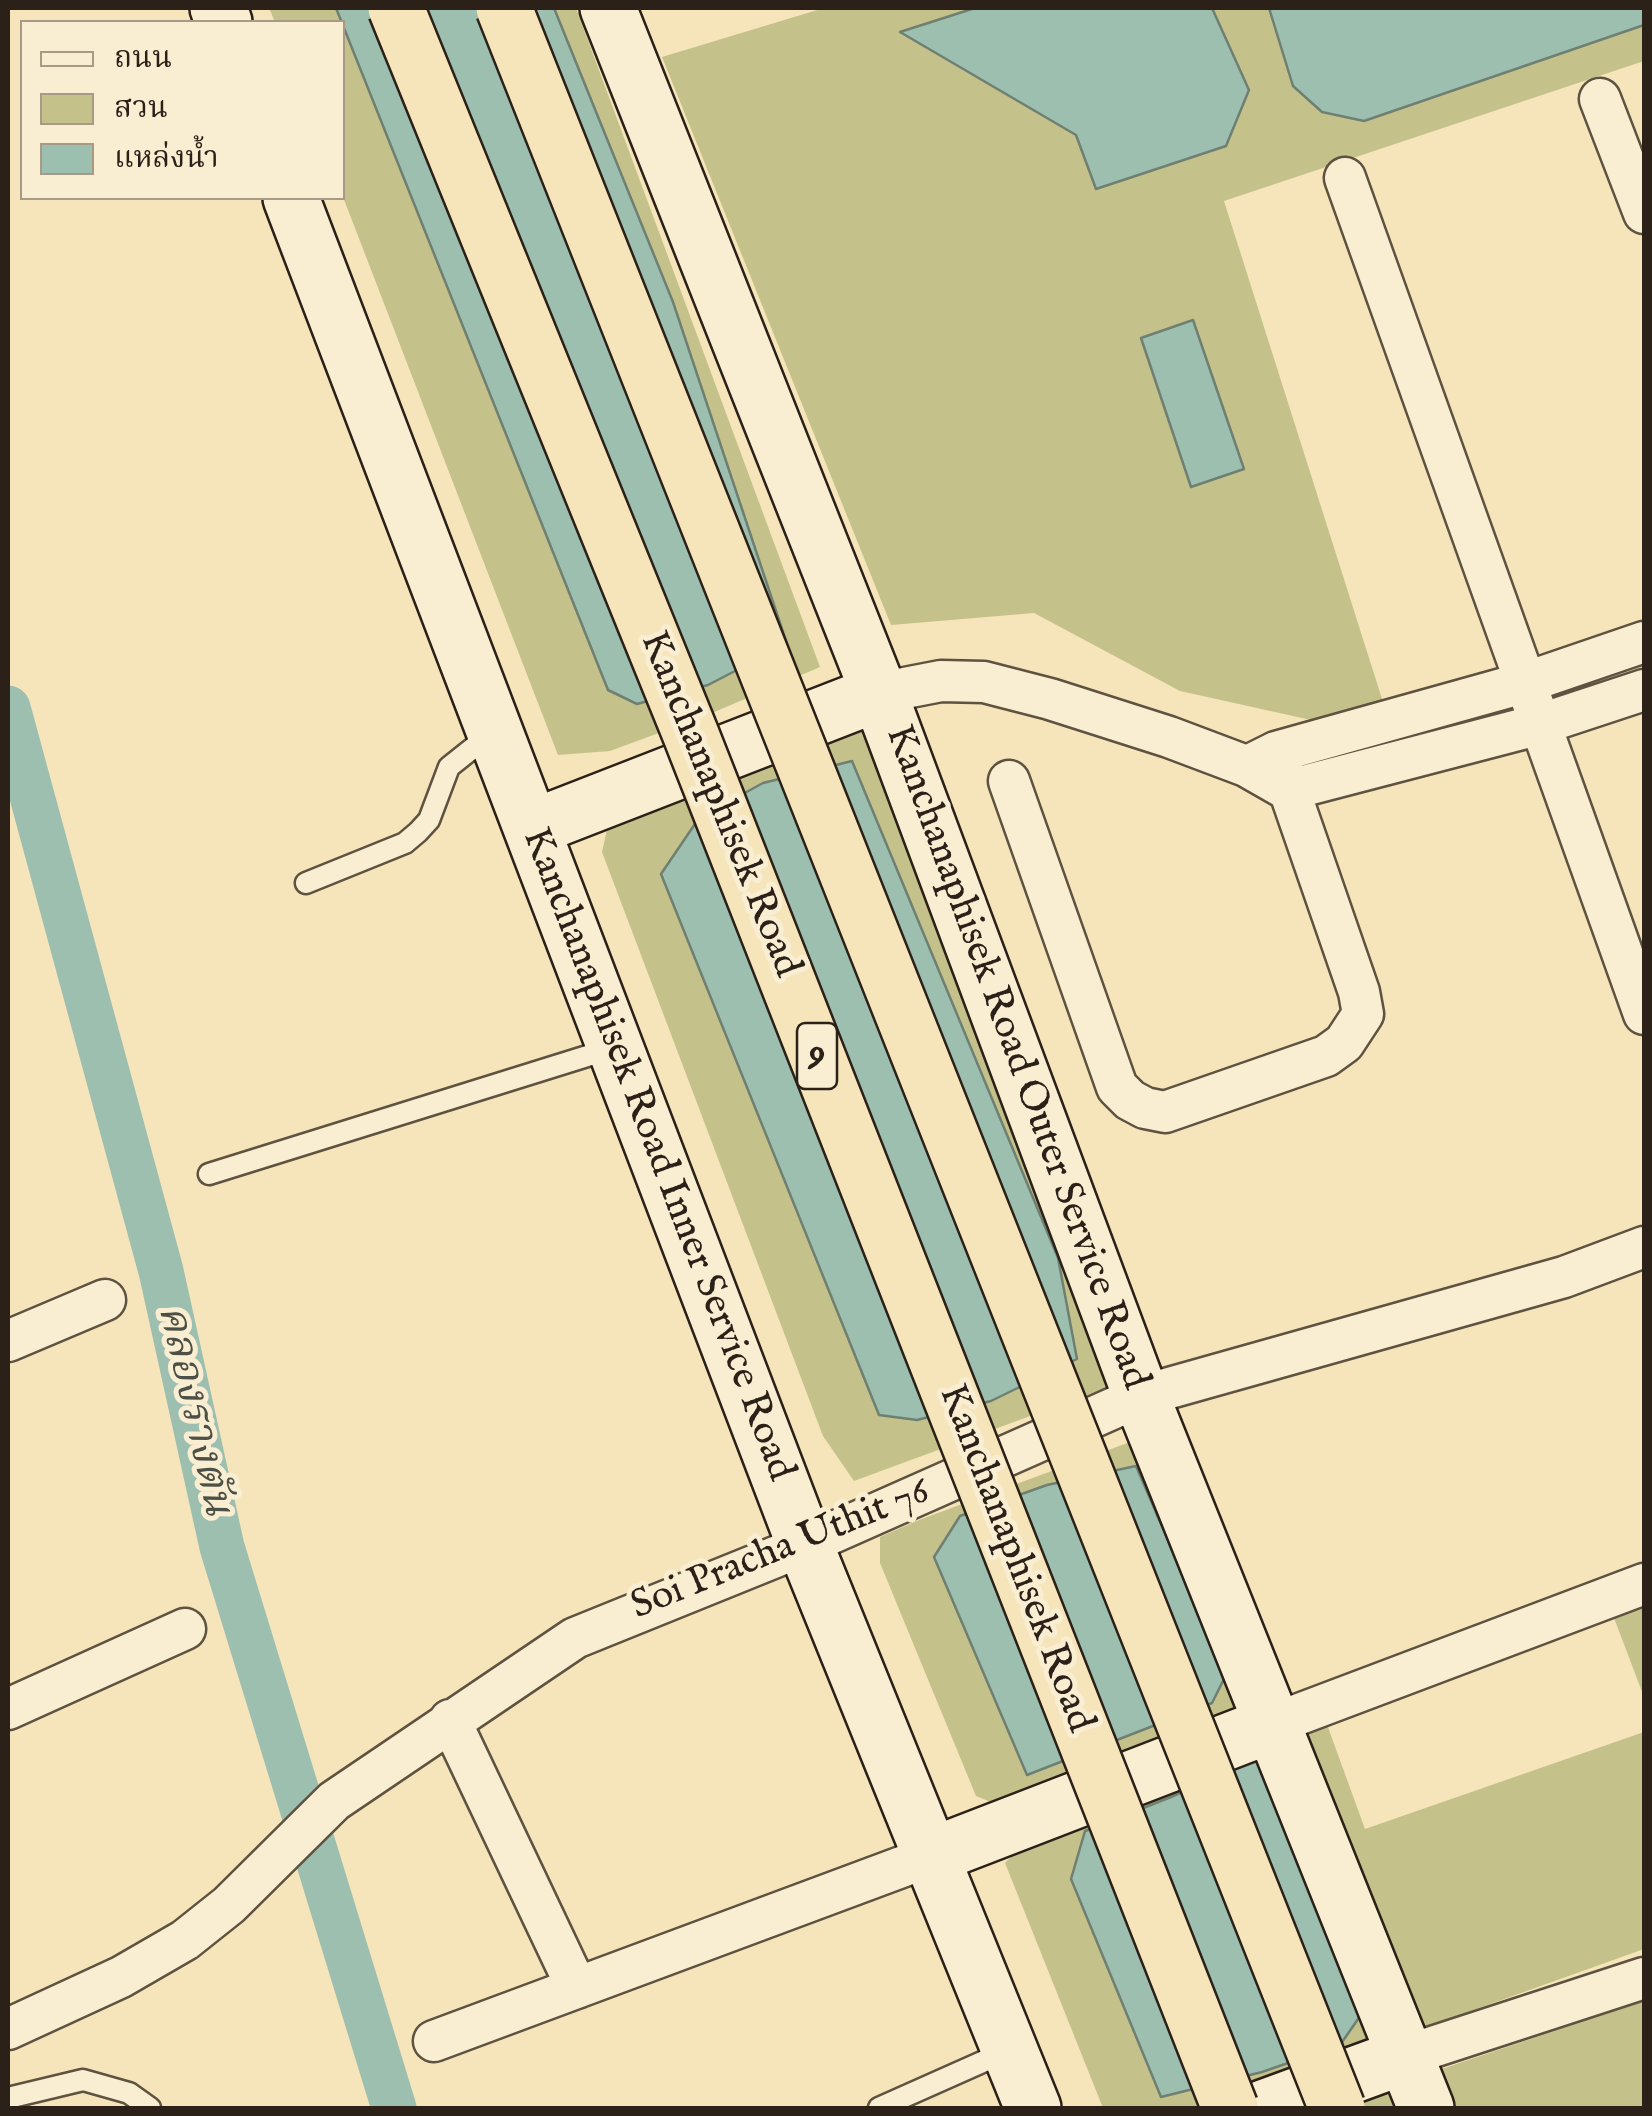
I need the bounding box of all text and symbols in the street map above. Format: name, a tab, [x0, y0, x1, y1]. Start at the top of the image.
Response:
legend	[20, 20, 345, 200]
text: ถนน	[114, 40, 172, 78]
text: สวน	[114, 90, 168, 128]
text: แหล่งน้ำ	[114, 140, 219, 178]
street label: Kanchanaphisek Road	[627, 625, 809, 985]
street label: Kanchanaphisek Road Outer Service Road	[872, 720, 1158, 1396]
street label: Kanchanaphisek Road Inner Service Road	[509, 822, 803, 1488]
road number: 9	[797, 1023, 837, 1089]
water label: คลองรางตัน	[143, 1301, 241, 1521]
street label: Kanchanaphisek Road	[926, 1378, 1102, 1740]
street label: Soi Pracha Uthit 76	[625, 1469, 937, 1633]

